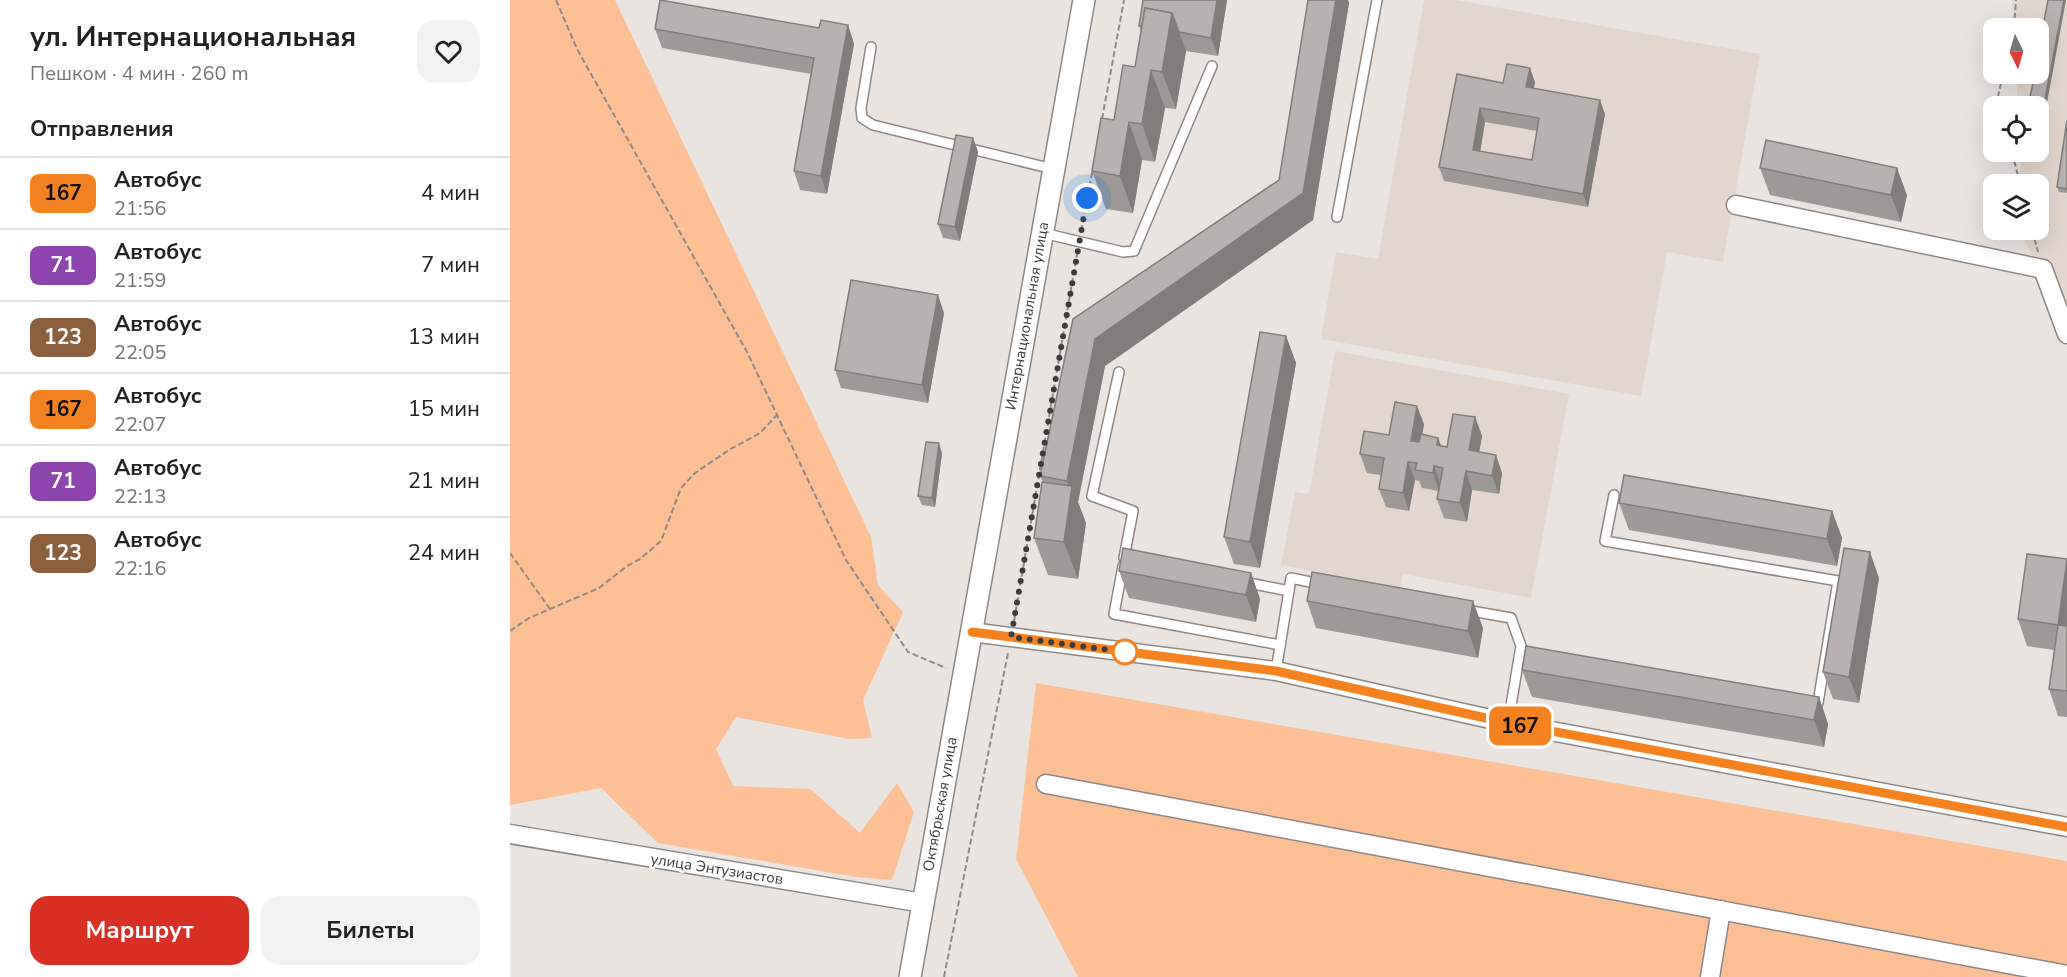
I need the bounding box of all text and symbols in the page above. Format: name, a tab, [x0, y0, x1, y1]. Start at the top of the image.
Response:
text: ул. Интернациональная	[30, 18, 356, 56]
north arrow	[1983, 18, 2049, 84]
map controls	[1983, 18, 2049, 240]
button: heart	[417, 20, 480, 83]
text: Пешком · 4 мин · 260 m	[30, 60, 249, 87]
button: locate	[1983, 96, 2049, 162]
text: Отправления	[30, 114, 174, 144]
text: Автобус	[114, 165, 202, 195]
button: layers	[1983, 174, 2049, 240]
text: 4 мин	[421, 178, 480, 208]
text: 167	[44, 179, 82, 207]
your location	[1072, 183, 1102, 213]
text: 21:56	[114, 195, 167, 222]
street label: Интернациональная улица	[1001, 220, 1053, 412]
text: Автобус	[114, 237, 202, 267]
text: 7 мин	[421, 250, 480, 280]
text: 71	[50, 251, 76, 279]
text: 21:59	[114, 267, 167, 294]
text: Автобус	[114, 309, 202, 339]
text: 13 мин	[408, 322, 480, 352]
text: 123	[44, 323, 82, 351]
text: 22:05	[114, 339, 167, 366]
text: Автобус	[114, 381, 202, 411]
text: 15 мин	[408, 394, 480, 424]
text: 167	[44, 395, 82, 423]
text: 22:07	[114, 411, 167, 438]
text: Автобус	[114, 453, 202, 483]
text: 21 мин	[408, 466, 480, 496]
text: 71	[50, 467, 76, 495]
text: 22:13	[114, 483, 167, 510]
text: Автобус	[114, 525, 202, 555]
text: 24 мин	[408, 538, 480, 568]
text: 123	[44, 539, 82, 567]
text: 22:16	[114, 555, 167, 582]
unlabelled marker	[1112, 639, 1138, 665]
line badge: 167	[1486, 706, 1554, 746]
text: 167	[1501, 712, 1539, 740]
street label: Октябрьская улица	[918, 735, 962, 873]
street label: улица Энтузиастов	[649, 849, 785, 889]
button: Маршрут	[30, 896, 249, 965]
button: Билеты	[261, 896, 480, 965]

